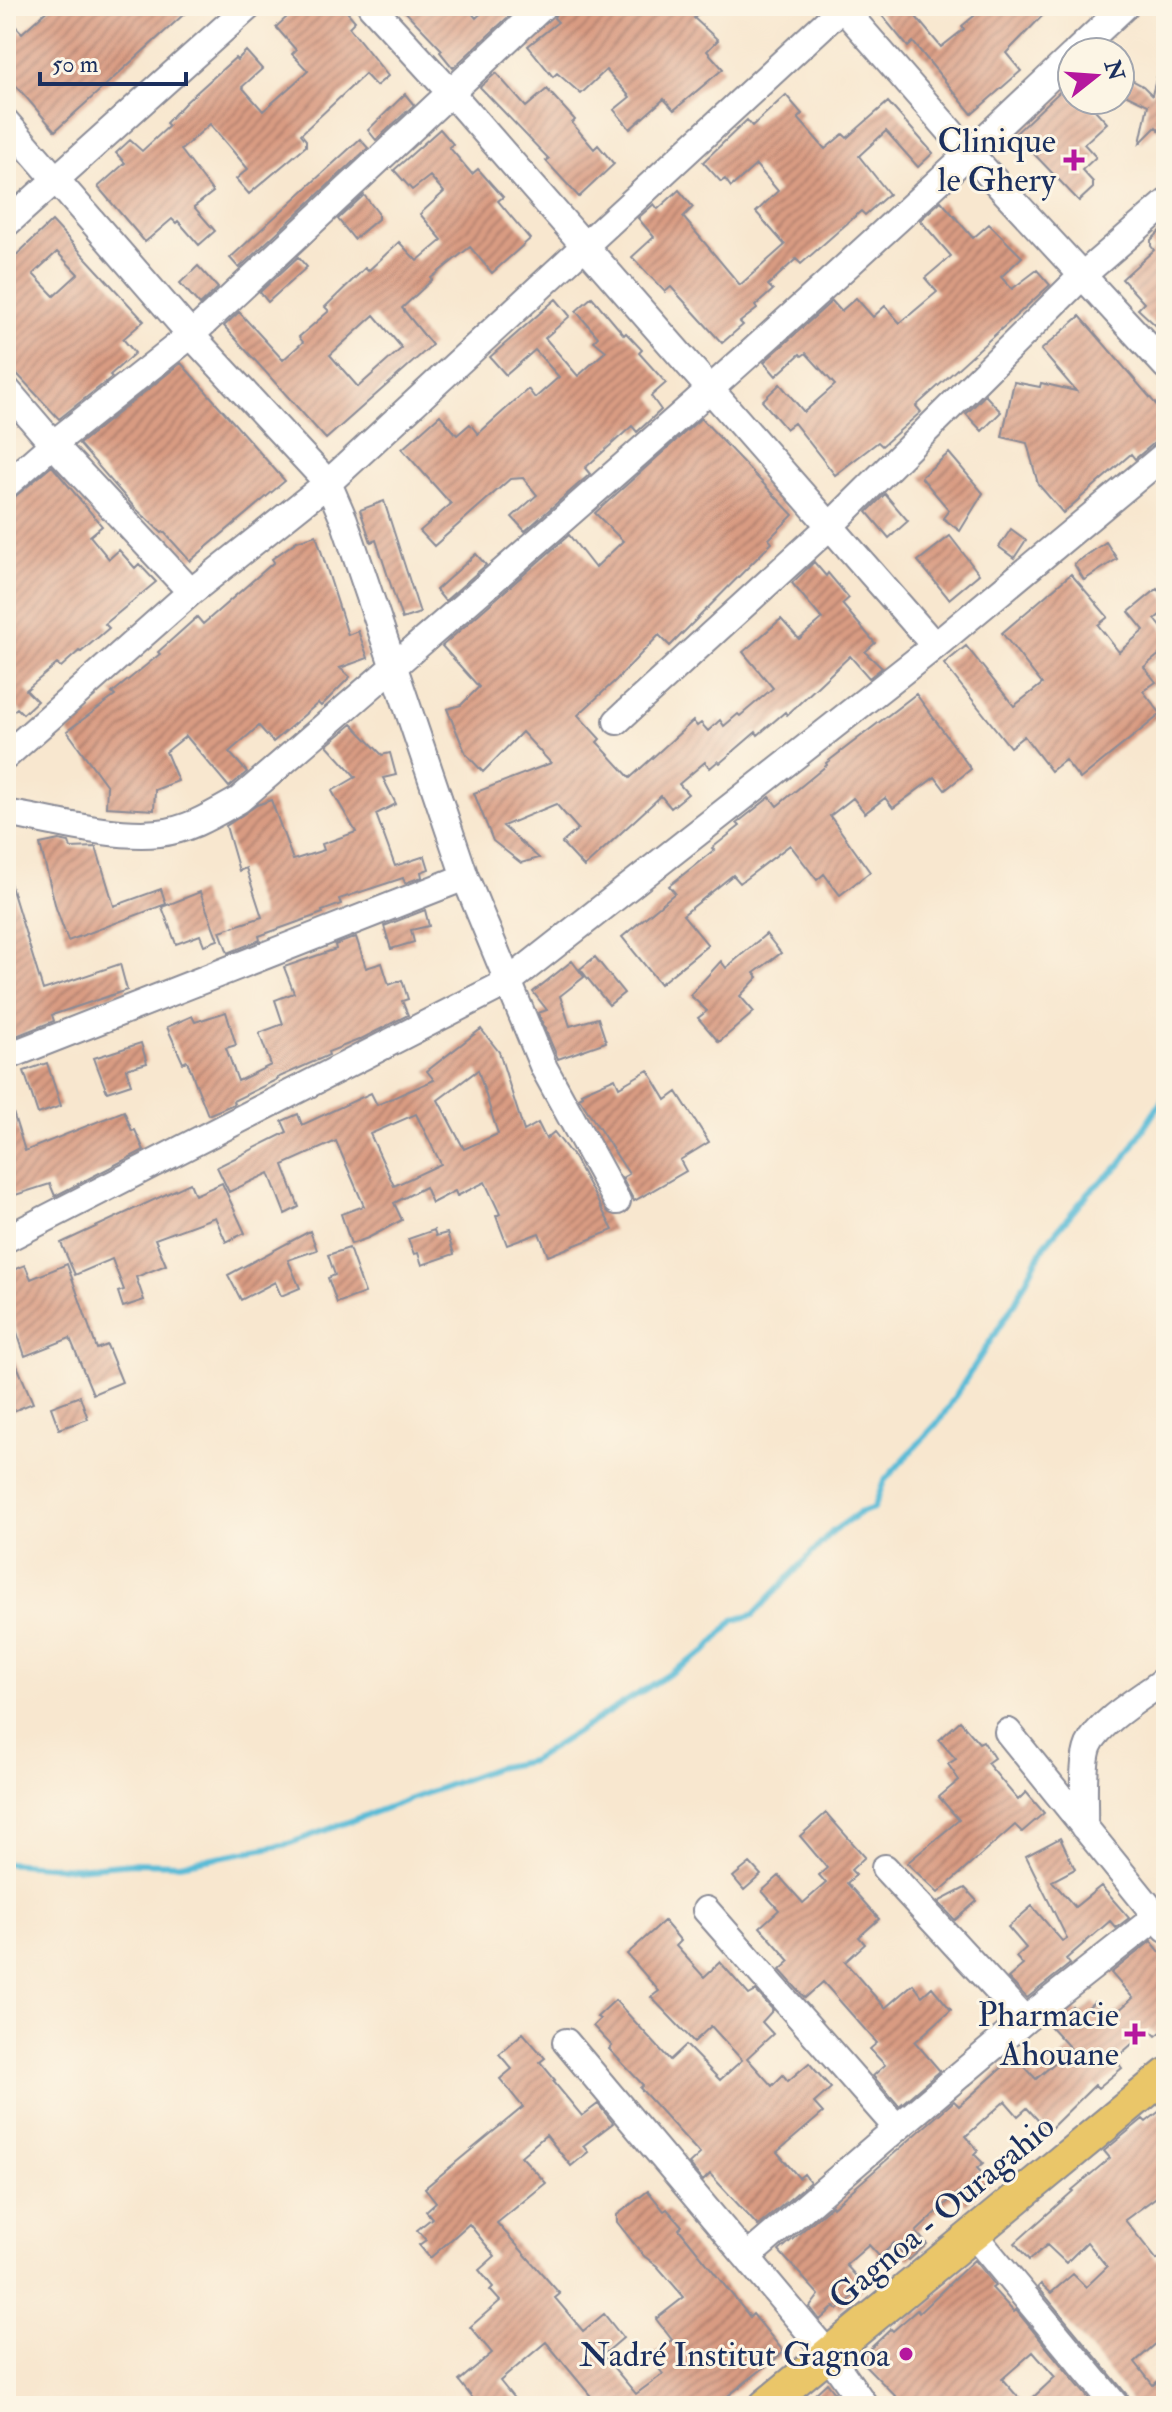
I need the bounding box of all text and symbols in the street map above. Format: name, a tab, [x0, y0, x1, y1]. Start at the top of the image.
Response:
scale bar	[40, 36, 186, 86]
north arrow	[1056, 36, 1136, 116]
text: 50 m	[52, 49, 99, 80]
text: N	[1098, 56, 1131, 84]
place label: Clinique le Ghery	[937, 120, 1057, 202]
marker: Clinique le Ghery	[1063, 149, 1085, 171]
place label: Pharmacie Ahouane	[977, 1994, 1119, 2076]
marker: Pharmacie Ahouane	[1126, 2025, 1144, 2043]
street label: Gagnoa - Ouragahio	[820, 2105, 1064, 2319]
place label: Nadré Institut Gagnoa	[579, 2334, 891, 2377]
marker: Nadré Institut Gagnoa	[897, 2345, 915, 2363]

